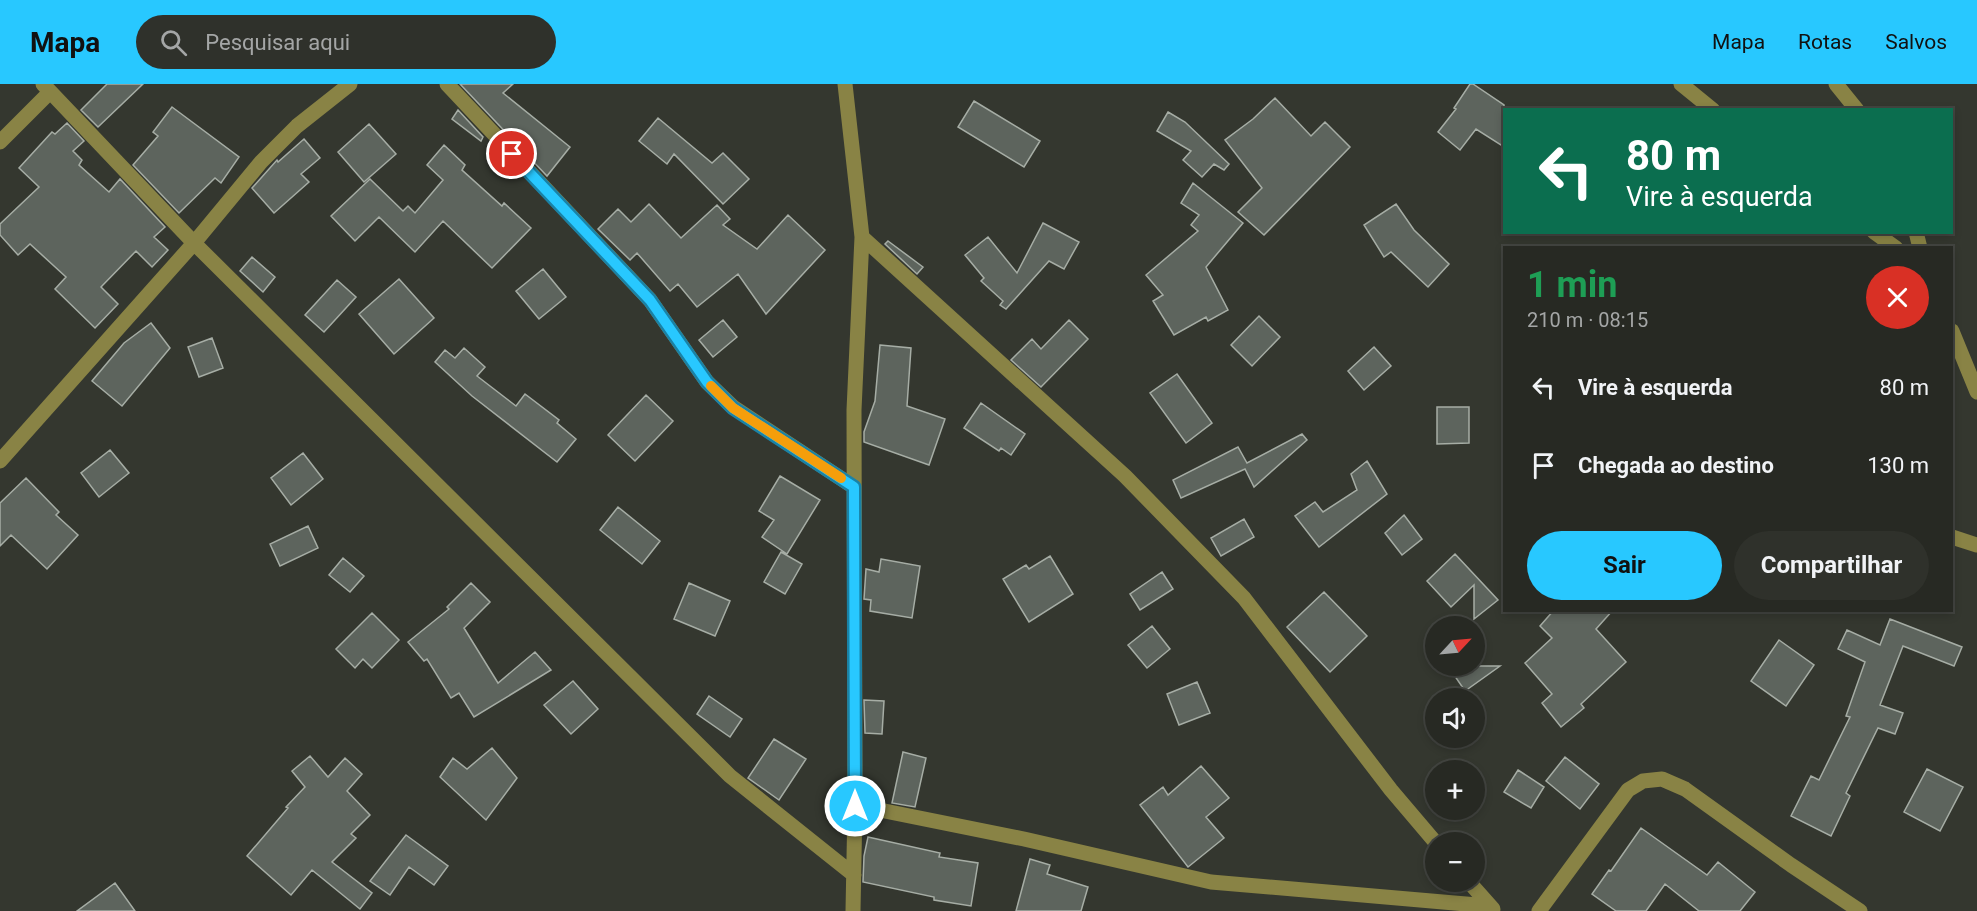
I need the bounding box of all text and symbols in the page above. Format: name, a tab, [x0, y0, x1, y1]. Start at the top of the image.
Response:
search box	[136, 15, 556, 69]
text: Mapa	[30, 26, 100, 59]
icon: search	[157, 26, 190, 59]
text: Pesquisar aqui	[205, 30, 350, 55]
text: Mapa	[1712, 30, 1765, 54]
text: Rotas	[1798, 30, 1852, 54]
text: Salvos	[1885, 30, 1947, 54]
pin	[486, 128, 537, 179]
text: 80 m	[1626, 131, 1721, 180]
icon: left	[1527, 132, 1605, 210]
icon: arrive	[495, 137, 528, 170]
text: Vire à esquerda	[1626, 181, 1813, 213]
text: 1 min	[1527, 264, 1618, 306]
button: close	[1866, 266, 1929, 329]
text: 210 m · 08:15	[1527, 308, 1648, 332]
icon: left	[1527, 371, 1560, 404]
text: Vire à esquerda	[1578, 375, 1732, 400]
text: 80 m	[1880, 375, 1929, 400]
icon: arrive	[1527, 449, 1560, 482]
text: Chegada ao destino	[1578, 453, 1774, 478]
text: 130 m	[1867, 453, 1929, 478]
button: Sair	[1527, 531, 1722, 600]
button: Compartilhar	[1734, 531, 1929, 600]
north arrow	[1425, 616, 1485, 676]
map controls	[1425, 616, 1485, 892]
button: sound	[1425, 688, 1485, 748]
button: +	[1425, 760, 1485, 820]
position arrow	[823, 774, 887, 838]
button: −	[1425, 832, 1485, 892]

